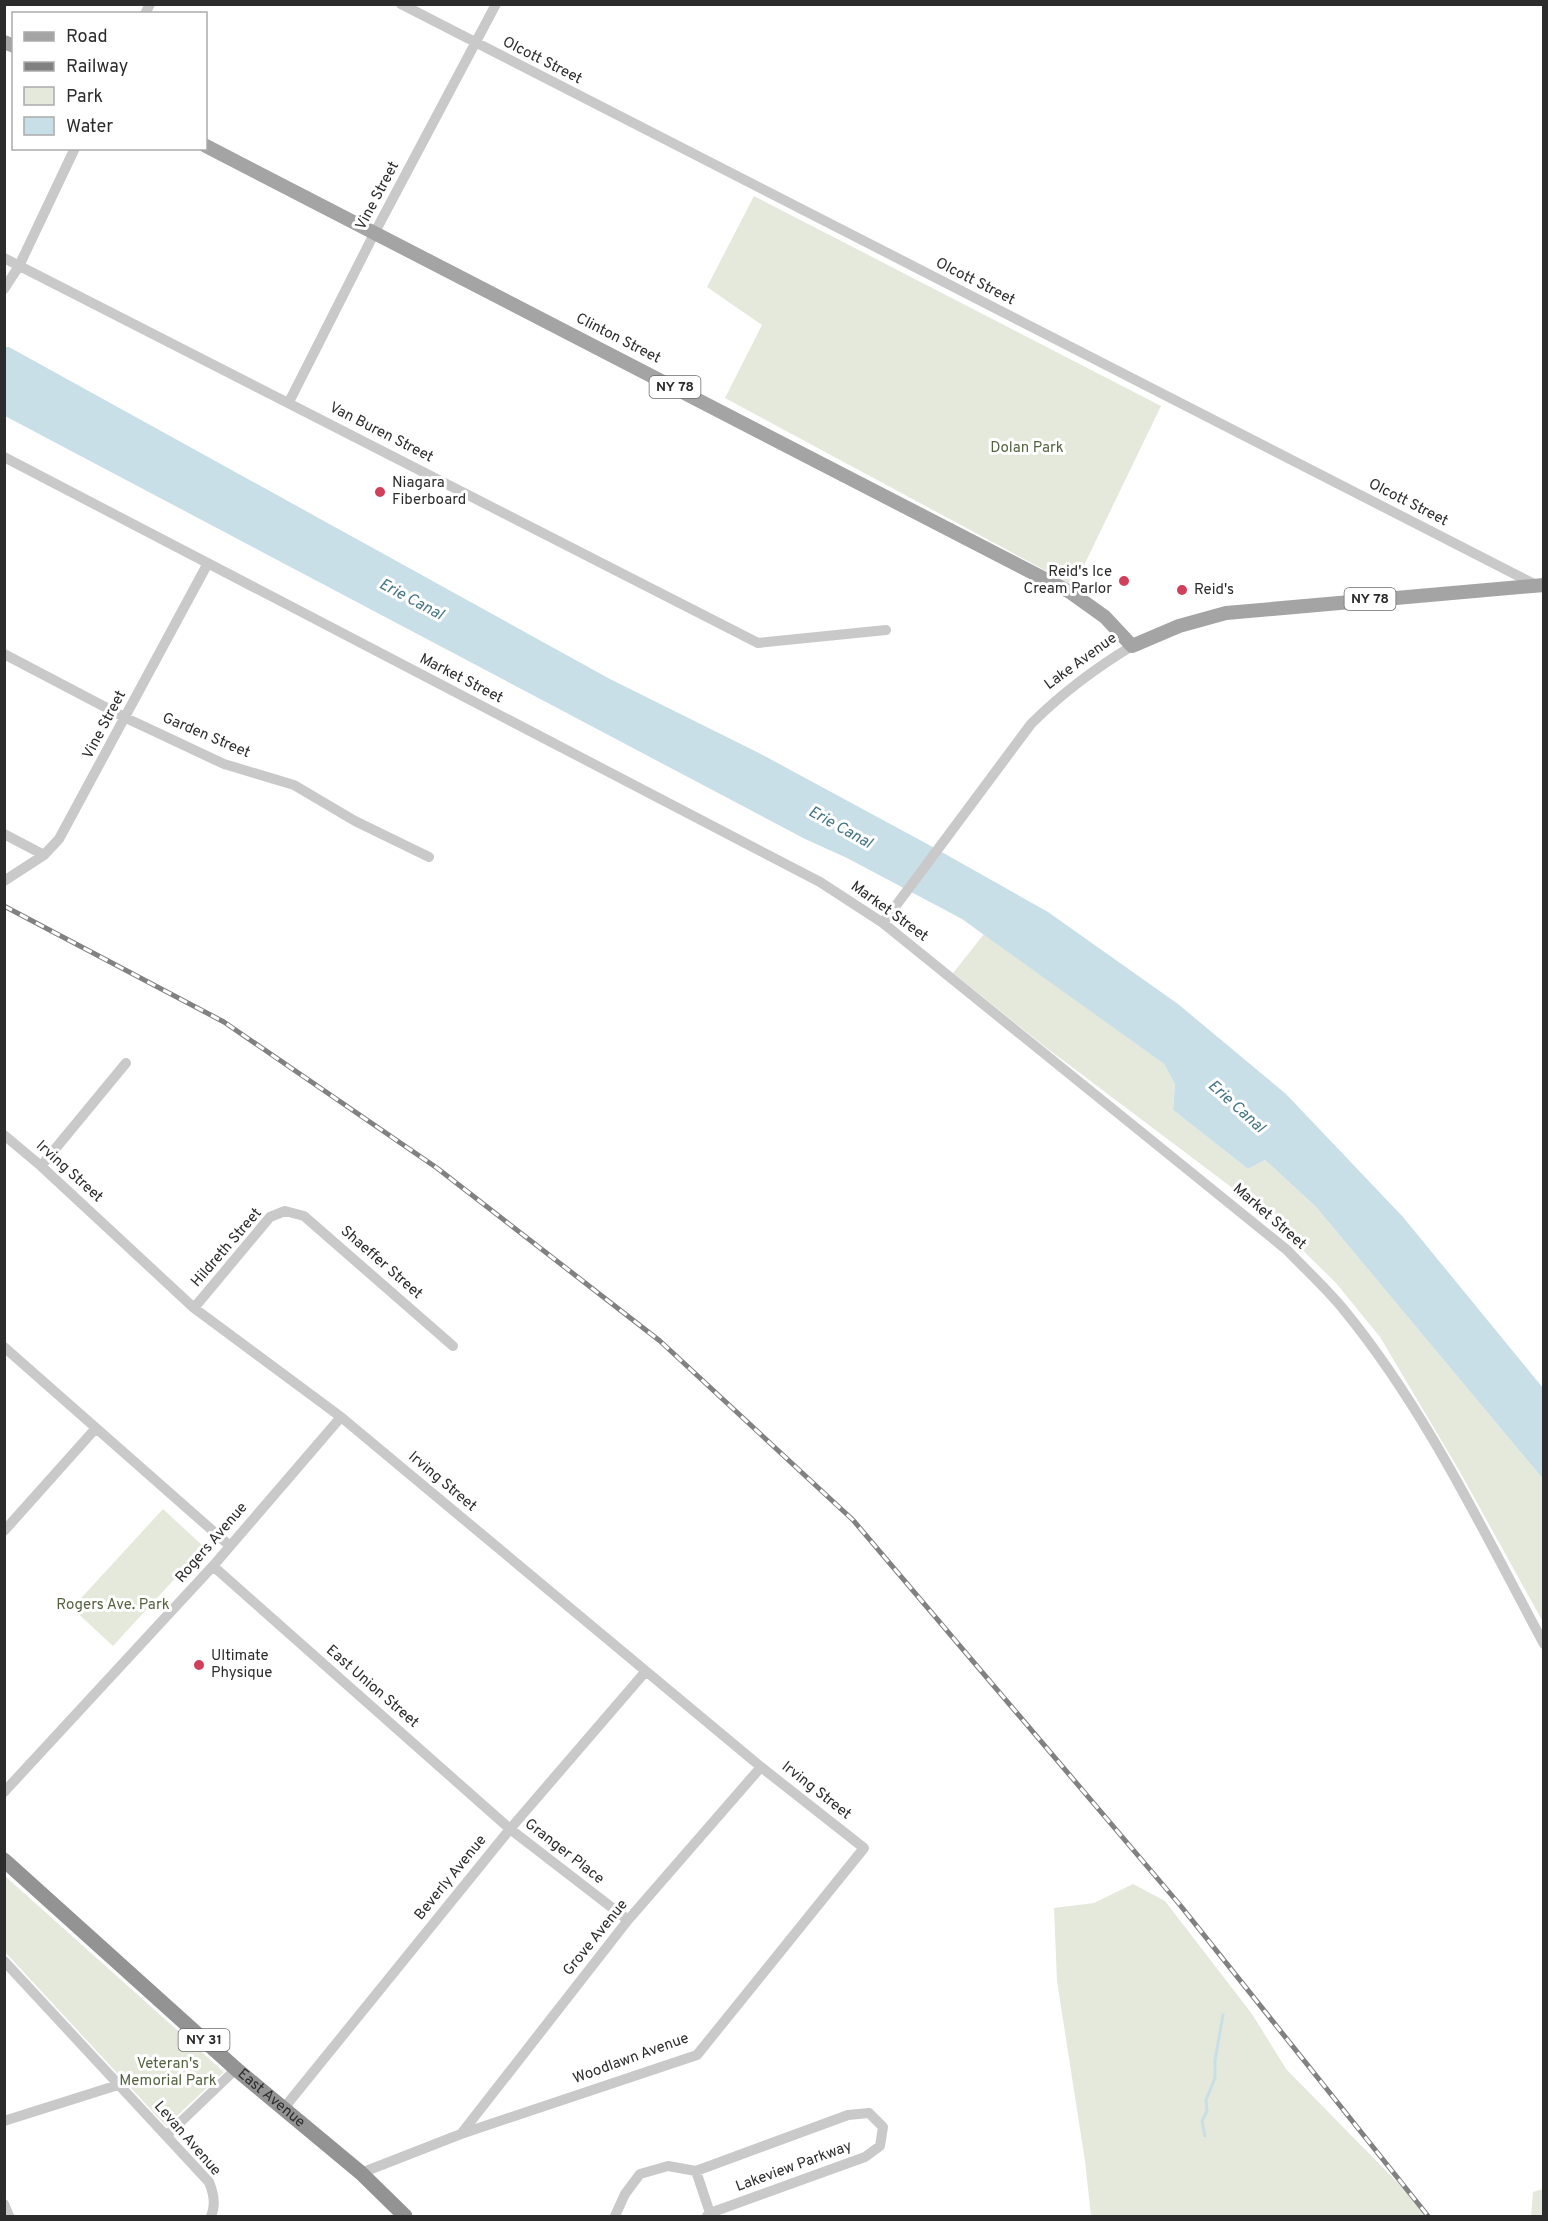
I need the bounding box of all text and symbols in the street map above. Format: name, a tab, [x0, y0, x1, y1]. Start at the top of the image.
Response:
legend	[12, 12, 207, 150]
text: Road	[66, 26, 108, 49]
street label: Olcott Street	[499, 33, 585, 89]
text: Railway	[66, 56, 128, 79]
text: Park	[66, 86, 103, 109]
text: Water	[66, 116, 113, 139]
street label: Vine Street	[352, 158, 404, 234]
street label: Olcott Street	[932, 254, 1018, 310]
street label: Clinton Street	[572, 309, 664, 369]
road number: NY 78	[650, 376, 700, 398]
street label: Van Buren Street	[326, 399, 436, 467]
park label: Dolan Park	[990, 439, 1064, 458]
place label: Niagara Fiberboard	[392, 474, 466, 510]
street label: Olcott Street	[1365, 475, 1451, 531]
marker: Niagara Fiberboard	[373, 485, 387, 499]
place label: Reid's Ice Cream Parlor	[1023, 563, 1112, 599]
marker: Reid's Ice Cream Parlor	[1117, 574, 1131, 588]
water label: Erie Canal	[375, 575, 447, 626]
place label: Reid's	[1194, 581, 1234, 600]
marker: Reid's	[1175, 583, 1189, 597]
road number: NY 78	[1344, 588, 1396, 610]
street label: Lake Avenue	[1041, 629, 1121, 695]
street label: Market Street	[416, 650, 506, 708]
street label: Vine Street	[79, 687, 131, 763]
street label: Garden Street	[159, 709, 253, 763]
water label: Erie Canal	[805, 802, 876, 854]
street label: Market Street	[846, 877, 932, 947]
water label: Erie Canal	[1203, 1076, 1269, 1138]
street label: Irving Street	[32, 1137, 106, 1207]
street label: Market Street	[1228, 1180, 1310, 1254]
street label: Hildreth Street	[187, 1205, 267, 1291]
street label: Shaeffer Street	[336, 1222, 426, 1304]
street label: Irving Street	[404, 1448, 480, 1516]
street label: Rogers Avenue	[172, 1499, 252, 1587]
park label: Rogers Ave. Park	[56, 1596, 170, 1615]
street label: East Union Street	[322, 1641, 422, 1733]
place label: Ultimate Physique	[211, 1647, 272, 1683]
marker: Ultimate Physique	[192, 1658, 206, 1672]
street label: Irving Street	[777, 1758, 855, 1824]
street label: Granger Place	[520, 1815, 608, 1889]
street label: Beverly Avenue	[411, 1832, 491, 1924]
street label: Grove Avenue	[559, 1896, 633, 1980]
road number: NY 31	[178, 2029, 230, 2051]
street label: Woodlawn Avenue	[570, 2029, 692, 2089]
park label: Veteran's Memorial Park	[119, 2055, 217, 2091]
street label: East Avenue	[233, 2065, 309, 2132]
street label: Levan Avenue	[149, 2098, 225, 2180]
street label: Lakeview Parkway	[733, 2137, 855, 2197]

